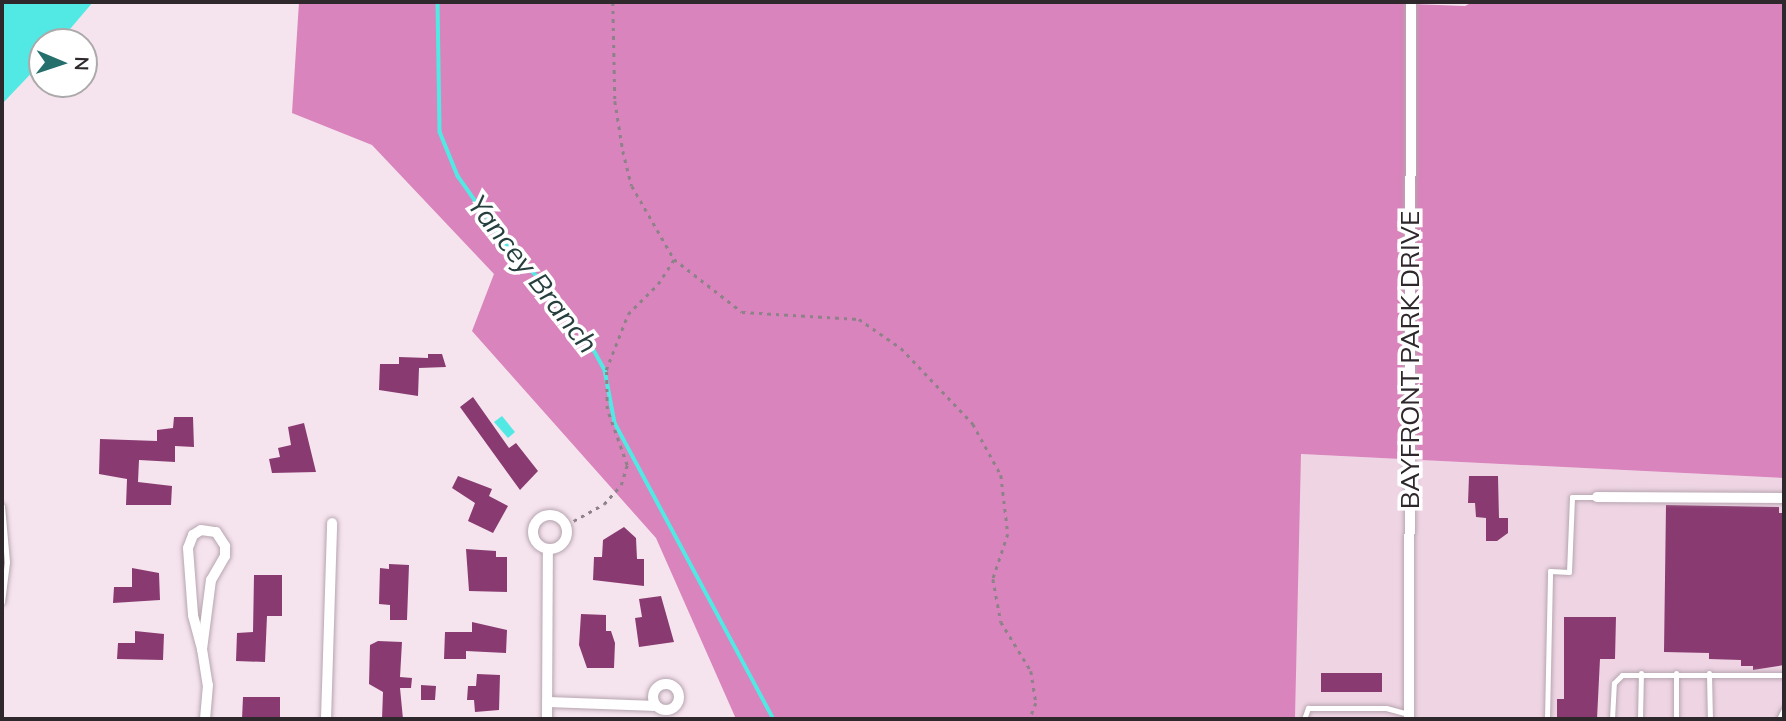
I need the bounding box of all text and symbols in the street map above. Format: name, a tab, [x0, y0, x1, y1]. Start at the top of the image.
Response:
north arrow	[28, 28, 98, 98]
text: N	[70, 56, 94, 71]
water label: Yancey Branch	[461, 188, 605, 360]
street label: BAYFRONT PARK DRIVE	[1394, 211, 1426, 509]

